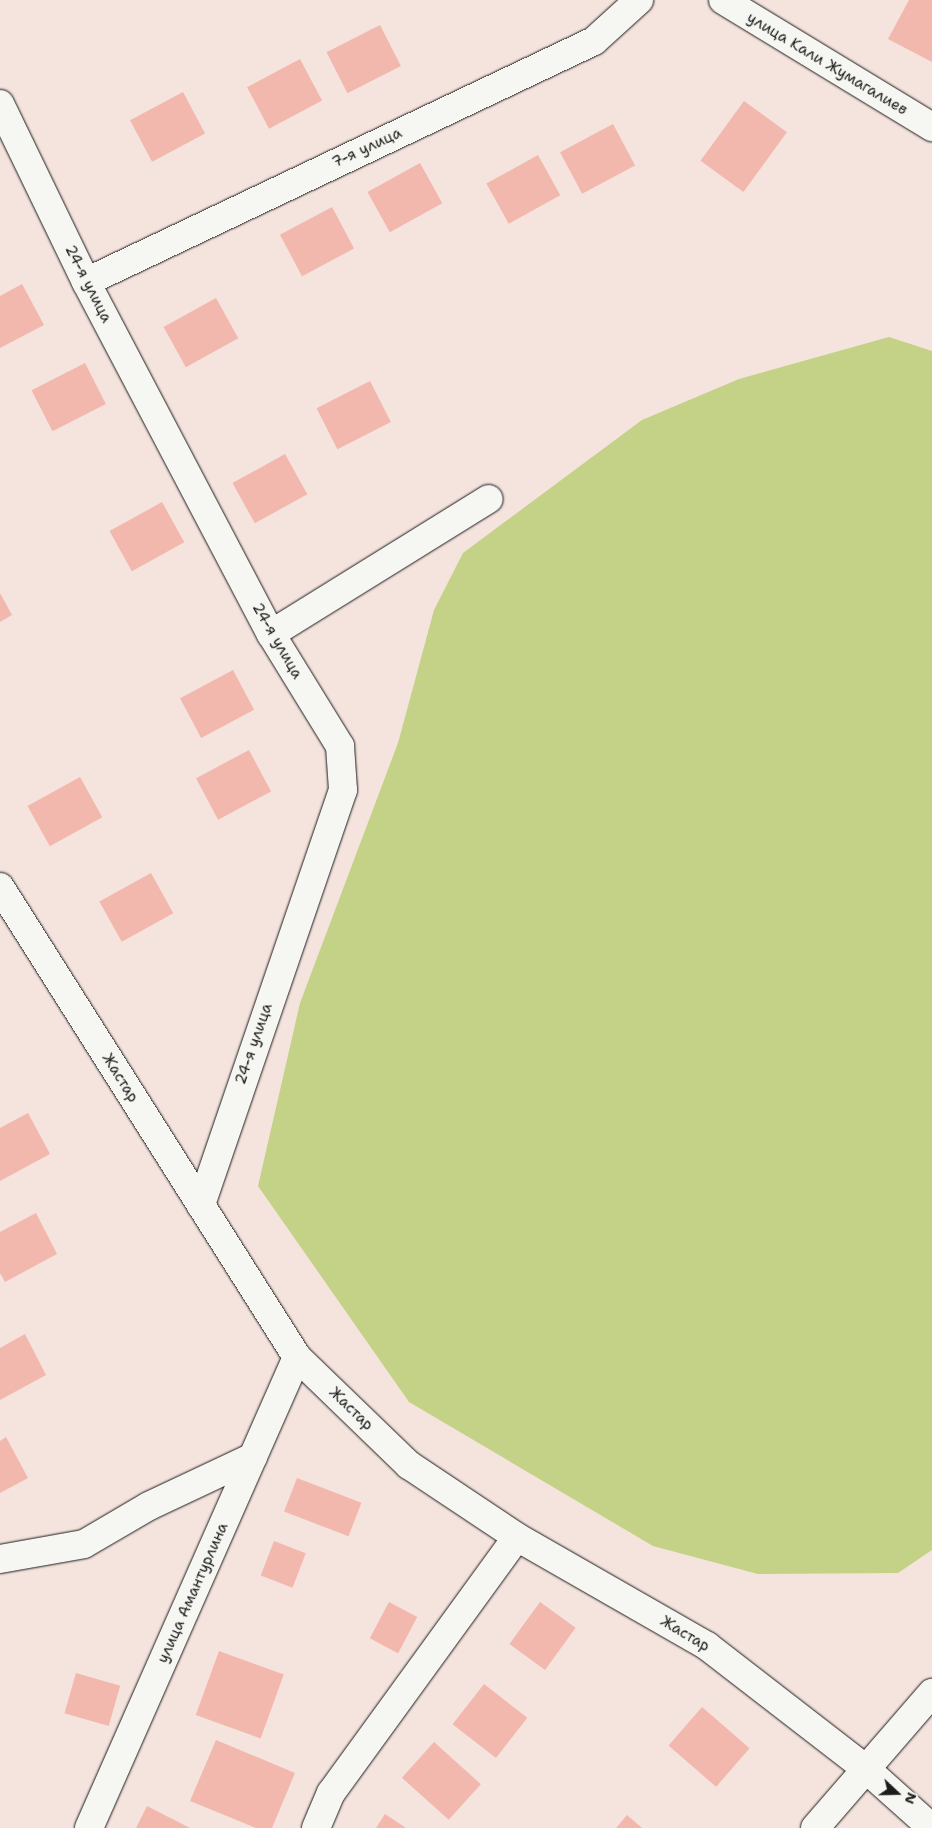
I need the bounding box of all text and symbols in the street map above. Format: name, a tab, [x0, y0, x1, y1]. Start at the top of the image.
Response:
street label: улица Кали Жумагалиев	[743, 9, 911, 119]
street label: 7-я улица	[329, 124, 405, 172]
street label: 24-я улица	[61, 242, 115, 326]
street label: 24-я улица	[248, 600, 306, 682]
street label: 24-я улица	[232, 1001, 276, 1087]
street label: Жастар	[98, 1050, 142, 1106]
street label: Жастар	[325, 1384, 377, 1434]
street label: улица Амантурлина	[154, 1520, 232, 1666]
street label: Жастар	[657, 1612, 713, 1656]
north arrow	[872, 1768, 922, 1818]
text: N	[901, 1790, 921, 1807]

